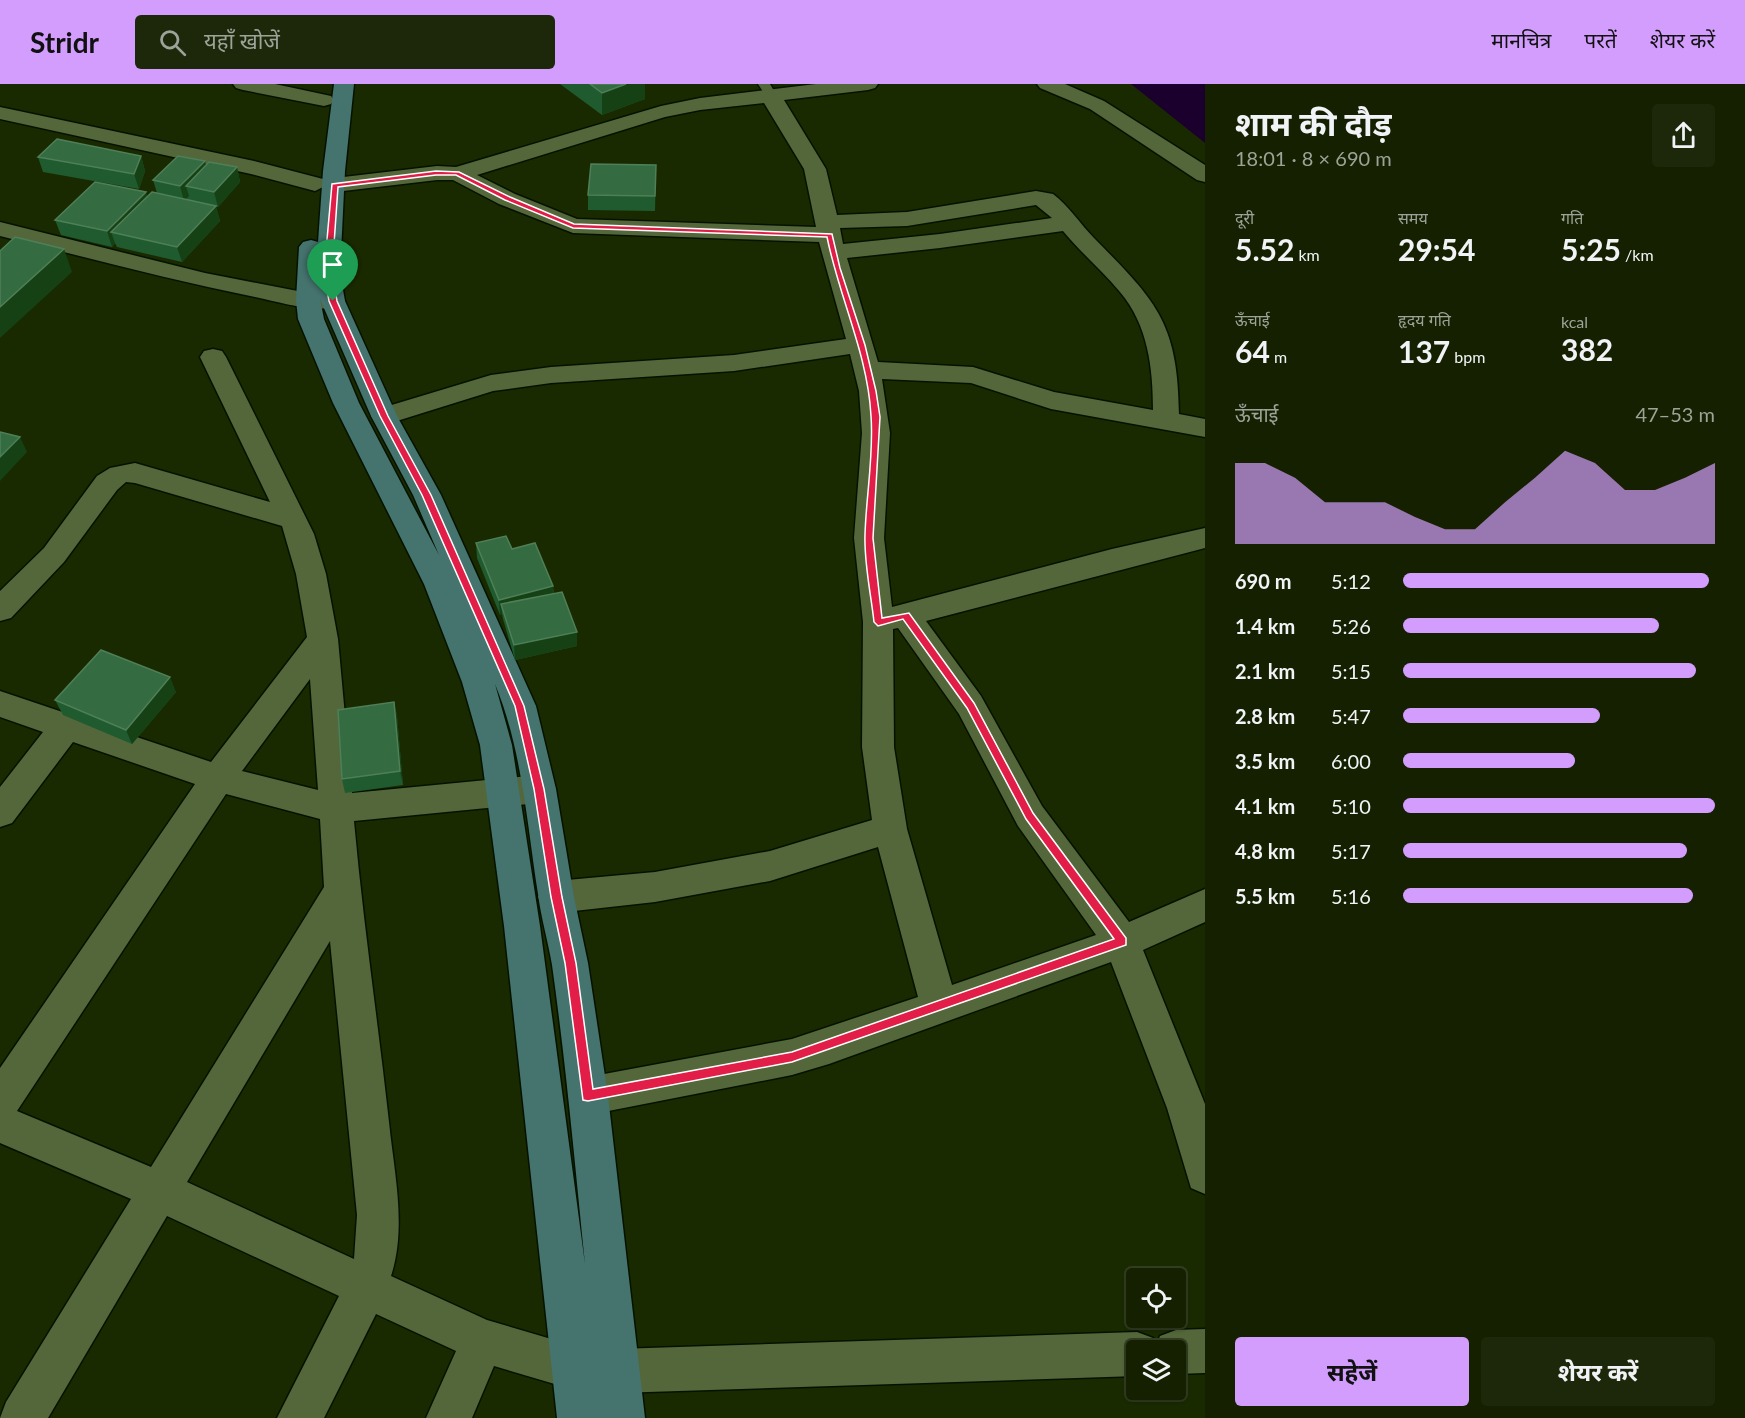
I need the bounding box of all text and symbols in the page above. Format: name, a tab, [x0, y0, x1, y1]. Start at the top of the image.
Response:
search box	[135, 15, 555, 69]
text: Stridr	[30, 25, 99, 59]
icon: search	[156, 26, 189, 59]
text: यहाँ खोजें	[204, 27, 280, 54]
text: मानचित्र	[1491, 27, 1551, 52]
text: परतें	[1584, 27, 1617, 52]
text: शेयर करें	[1650, 27, 1715, 52]
text: शाम की दौड़	[1235, 103, 1391, 143]
button: share	[1652, 104, 1715, 167]
text: 18:01 · 8 × 690 m	[1235, 146, 1392, 170]
text: दूरी	[1235, 208, 1254, 227]
text: समय	[1398, 208, 1428, 227]
text: गति	[1561, 208, 1583, 227]
text: 5.52	[1235, 231, 1294, 267]
text: 29:54	[1398, 231, 1475, 267]
text: 5:25	[1561, 231, 1621, 267]
pin	[307, 239, 358, 301]
text: km	[1294, 245, 1320, 264]
text: /km	[1621, 245, 1654, 264]
icon: arrive	[316, 248, 349, 281]
text: ऊँचाई	[1235, 310, 1270, 329]
text: हृदय गति	[1398, 310, 1451, 329]
text: kcal	[1561, 312, 1588, 331]
text: 382	[1561, 331, 1613, 367]
text: 64	[1235, 333, 1270, 369]
text: 137	[1398, 333, 1450, 369]
text: m	[1270, 347, 1287, 366]
text: bpm	[1450, 347, 1485, 366]
text: ऊँचाई	[1235, 402, 1278, 426]
text: 47–53 m	[1635, 402, 1715, 426]
text: 690 m	[1235, 569, 1291, 593]
text: 5:12	[1331, 569, 1371, 593]
text: 1.4 km	[1235, 614, 1295, 638]
text: 5:26	[1331, 614, 1371, 638]
text: 2.1 km	[1235, 659, 1295, 683]
text: 5:15	[1331, 659, 1371, 683]
text: 2.8 km	[1235, 704, 1295, 728]
text: 5:47	[1331, 704, 1371, 728]
text: 3.5 km	[1235, 749, 1295, 773]
text: 6:00	[1331, 749, 1371, 773]
text: 4.1 km	[1235, 794, 1295, 818]
text: 5:10	[1331, 794, 1371, 818]
text: 4.8 km	[1235, 839, 1295, 863]
text: 5:17	[1331, 839, 1371, 863]
text: 5.5 km	[1235, 884, 1295, 908]
text: 5:16	[1331, 884, 1371, 908]
map controls	[1126, 1268, 1186, 1400]
button: locate	[1126, 1268, 1186, 1328]
button: सहेजें	[1235, 1337, 1469, 1406]
button: शेयर करें	[1481, 1337, 1715, 1406]
button: layers	[1126, 1340, 1186, 1400]

